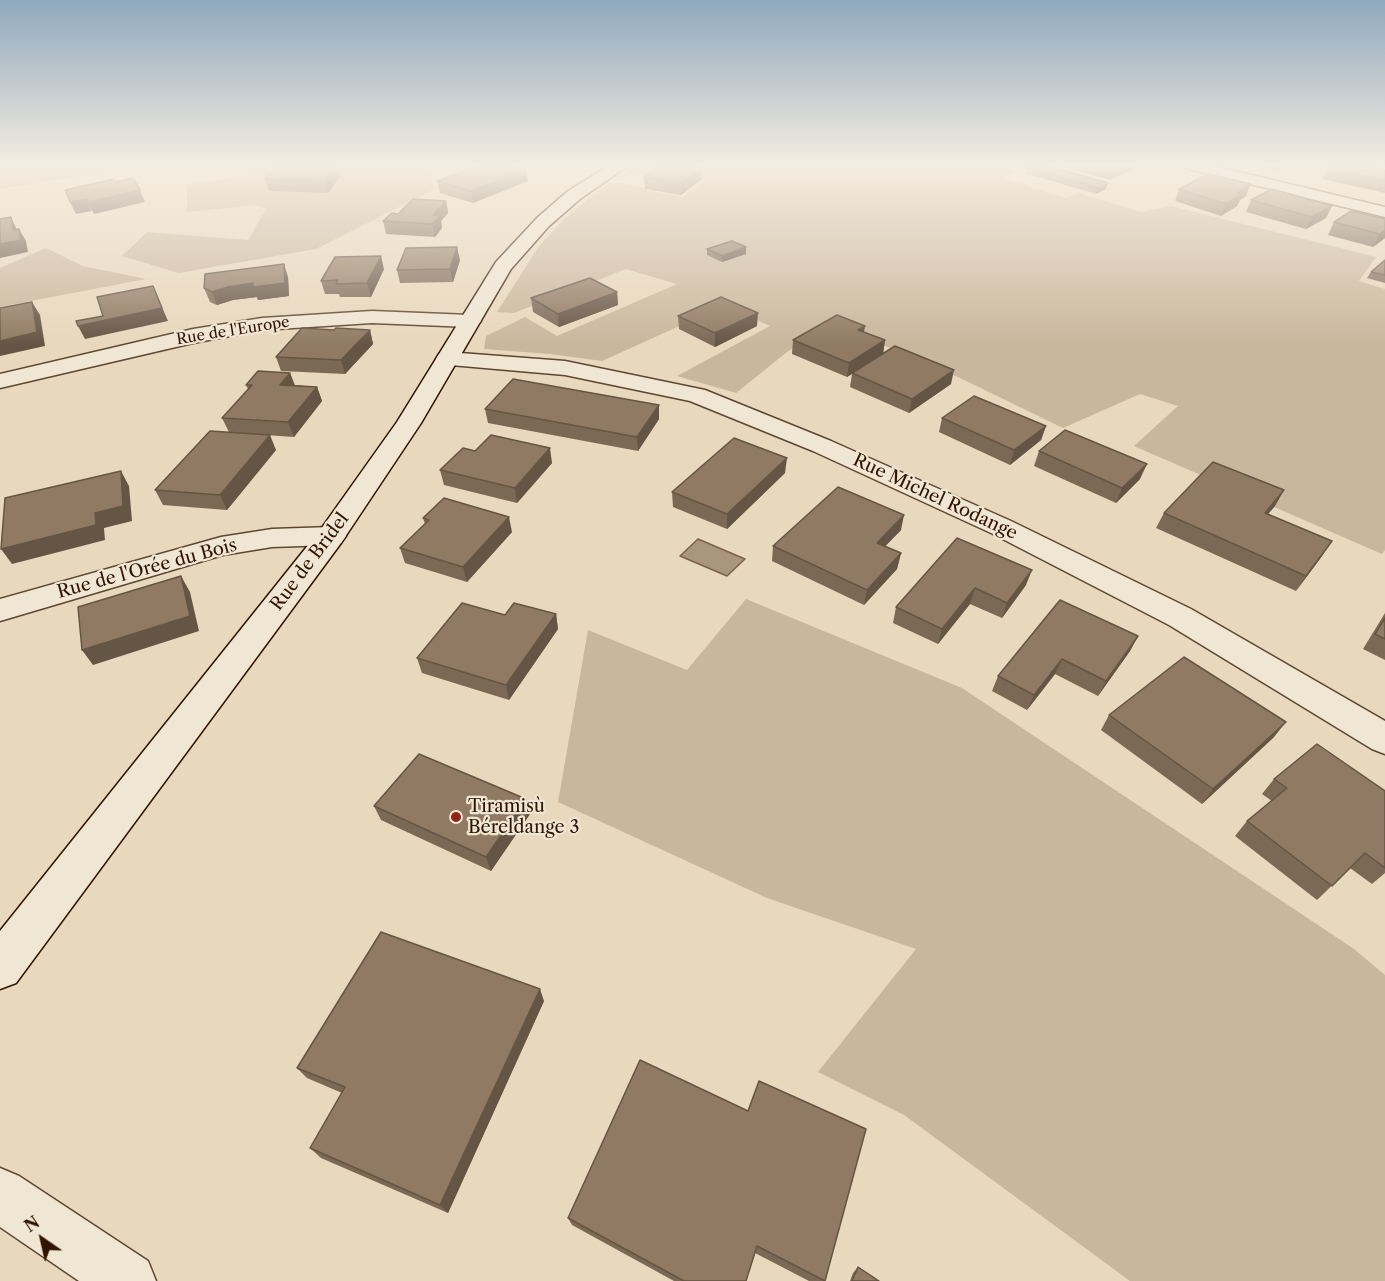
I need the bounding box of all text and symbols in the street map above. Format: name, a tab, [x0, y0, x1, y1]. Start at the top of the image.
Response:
street label: Rue de l'Europe	[175, 313, 291, 349]
street label: Rue Michel Rodange	[849, 449, 1021, 545]
street label: Rue de Bridel	[266, 509, 354, 615]
street label: Rue de l'Orée du Bois	[55, 535, 239, 603]
place label: Tiramisù Béreldange 3	[468, 796, 579, 838]
marker: Tiramisù Béreldange 3	[449, 810, 463, 824]
north arrow	[12, 1209, 72, 1269]
text: N	[21, 1212, 43, 1236]

